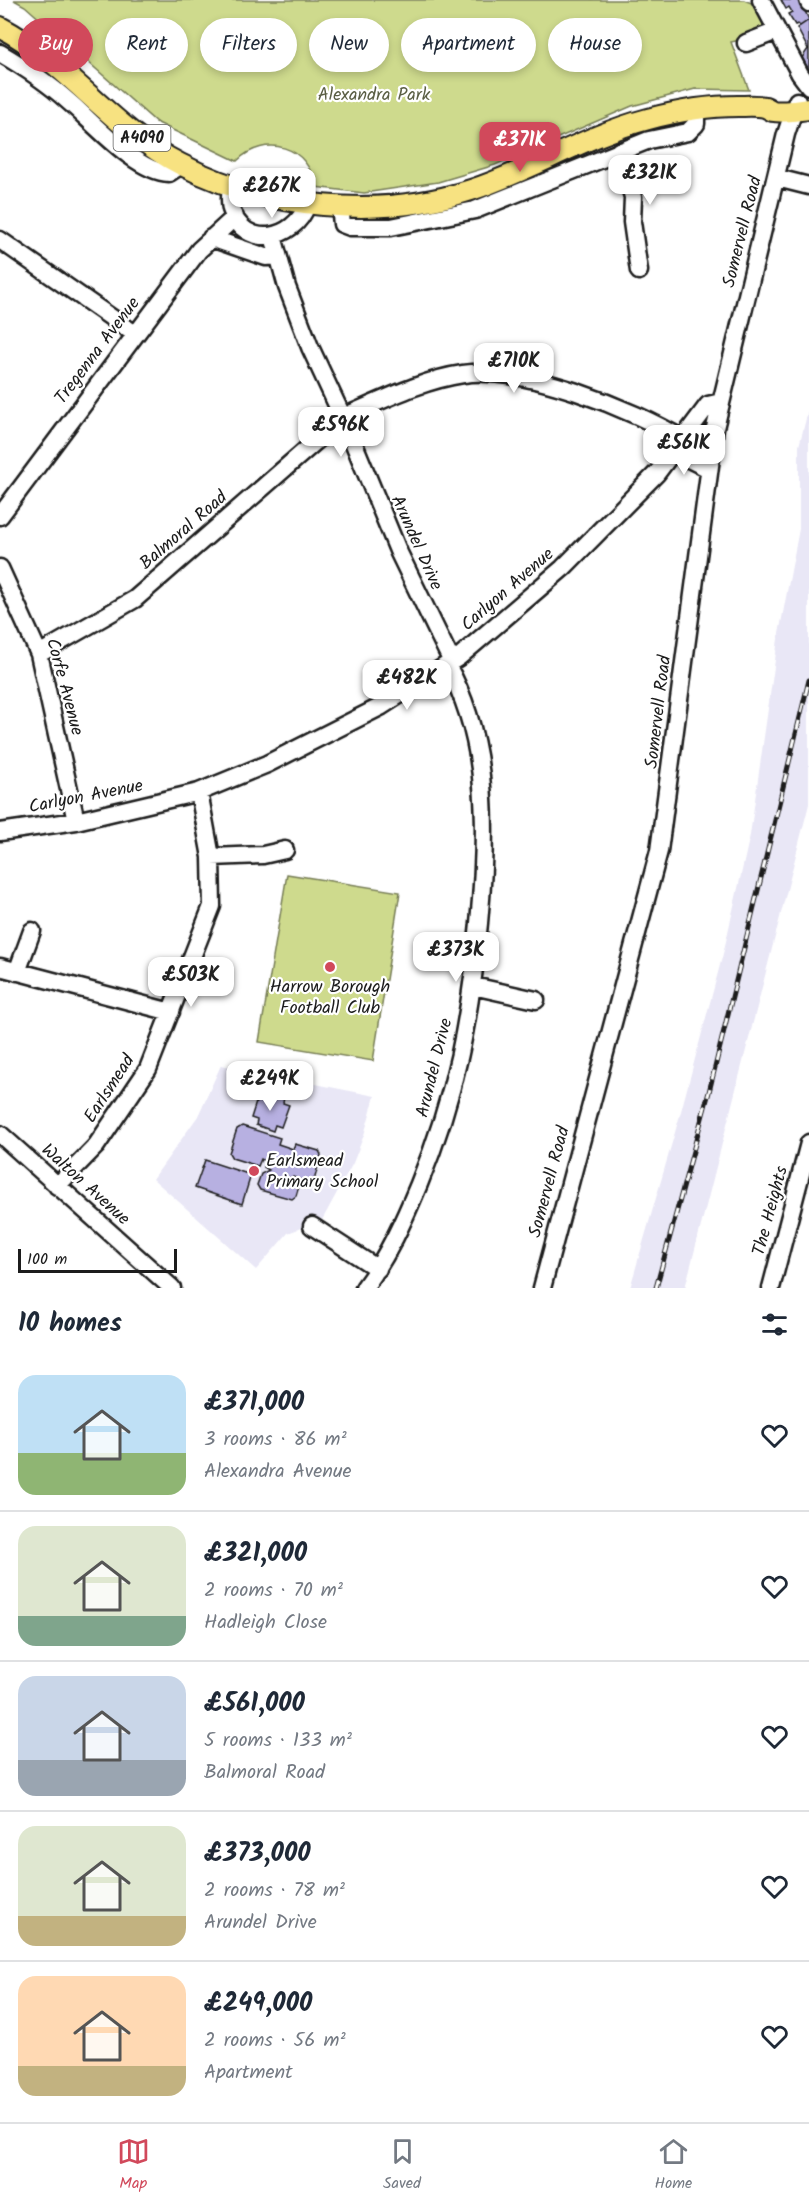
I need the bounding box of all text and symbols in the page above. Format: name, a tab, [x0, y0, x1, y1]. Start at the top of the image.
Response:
chip: Buy	[18, 18, 93, 72]
chip: Rent	[105, 18, 188, 72]
chip: Filters	[200, 18, 297, 72]
chip: New	[309, 18, 389, 72]
chip: Apartment	[401, 18, 536, 72]
chip: House	[548, 18, 642, 72]
park label: Alexandra Park	[318, 81, 431, 110]
pin: £371K	[478, 122, 562, 173]
road number: A4090	[114, 125, 170, 151]
text: £371K	[493, 125, 547, 157]
pin: £321K	[608, 155, 692, 206]
text: £321K	[622, 158, 678, 190]
pin: £267K	[230, 168, 314, 219]
text: £267K	[243, 171, 301, 203]
street label: Somervell Road	[715, 172, 771, 291]
street label: Tregenna Avenue	[48, 291, 148, 411]
pin: £710K	[472, 343, 556, 394]
text: £710K	[488, 346, 540, 378]
pin: £596K	[299, 407, 383, 458]
text: £596K	[312, 410, 370, 442]
pin: £561K	[642, 425, 726, 476]
text: £561K	[657, 428, 711, 460]
street label: Balmoral Road	[133, 484, 235, 578]
street label: Arundel Drive	[382, 491, 450, 595]
street label: Carlyon Avenue	[455, 541, 561, 639]
street label: Corfe Avenue	[37, 635, 91, 739]
street label: Somervell Road	[638, 653, 680, 770]
pin: £482K	[365, 660, 449, 711]
text: £482K	[376, 663, 438, 695]
street label: Carlyon Avenue	[26, 772, 146, 822]
pin: £373K	[414, 932, 498, 983]
text: £373K	[427, 935, 485, 967]
pin: £503K	[149, 957, 233, 1008]
text: £503K	[162, 960, 220, 992]
marker: Harrow Borough Football Club	[323, 960, 337, 974]
place label: Harrow Borough Football Club	[270, 973, 390, 1023]
street label: Arundel Drive	[409, 1015, 461, 1121]
street label: Earlsmead	[77, 1048, 144, 1129]
pin: £249K	[228, 1061, 312, 1112]
text: £249K	[240, 1064, 300, 1096]
street label: Somervell Road	[521, 1122, 579, 1241]
street label: Walton Avenue	[34, 1137, 136, 1233]
place label: Earlsmead Primary School	[266, 1147, 379, 1197]
street label: The Heights	[745, 1163, 797, 1259]
marker: Earlsmead Primary School	[247, 1164, 261, 1178]
scale bar	[18, 1246, 177, 1274]
text: 100 m	[27, 1247, 67, 1272]
text: 10 homes	[18, 1303, 122, 1345]
icon: filters	[758, 1308, 791, 1341]
text: £371,000	[204, 1382, 304, 1424]
icon: home	[66, 1399, 138, 1471]
icon: heart	[758, 1419, 791, 1452]
text: 3 rooms · 86 m²	[204, 1424, 347, 1456]
text: Alexandra Avenue	[204, 1456, 352, 1488]
text: £321,000	[204, 1533, 307, 1575]
icon: home	[66, 1550, 138, 1622]
icon: heart	[758, 1570, 791, 1603]
text: 2 rooms · 70 m²	[204, 1575, 343, 1607]
text: Hadleigh Close	[204, 1607, 327, 1639]
text: £561,000	[204, 1683, 305, 1725]
icon: home	[66, 1700, 138, 1772]
icon: heart	[758, 1720, 791, 1753]
text: 5 rooms · 133 m²	[204, 1725, 352, 1757]
text: Balmoral Road	[204, 1757, 325, 1789]
text: £373,000	[204, 1833, 311, 1875]
icon: home	[66, 1850, 138, 1922]
icon: heart	[758, 1870, 791, 1903]
text: 2 rooms · 78 m²	[204, 1875, 345, 1907]
text: Arundel Drive	[204, 1907, 317, 1939]
text: £249,000	[204, 1983, 312, 2025]
icon: home	[66, 2000, 138, 2072]
icon: heart	[758, 2020, 791, 2053]
text: 2 rooms · 56 m²	[204, 2025, 346, 2057]
text: Apartment	[204, 2057, 293, 2089]
tab: Map	[117, 2135, 150, 2196]
tab: Saved	[383, 2135, 421, 2196]
tab: Home	[654, 2135, 692, 2196]

